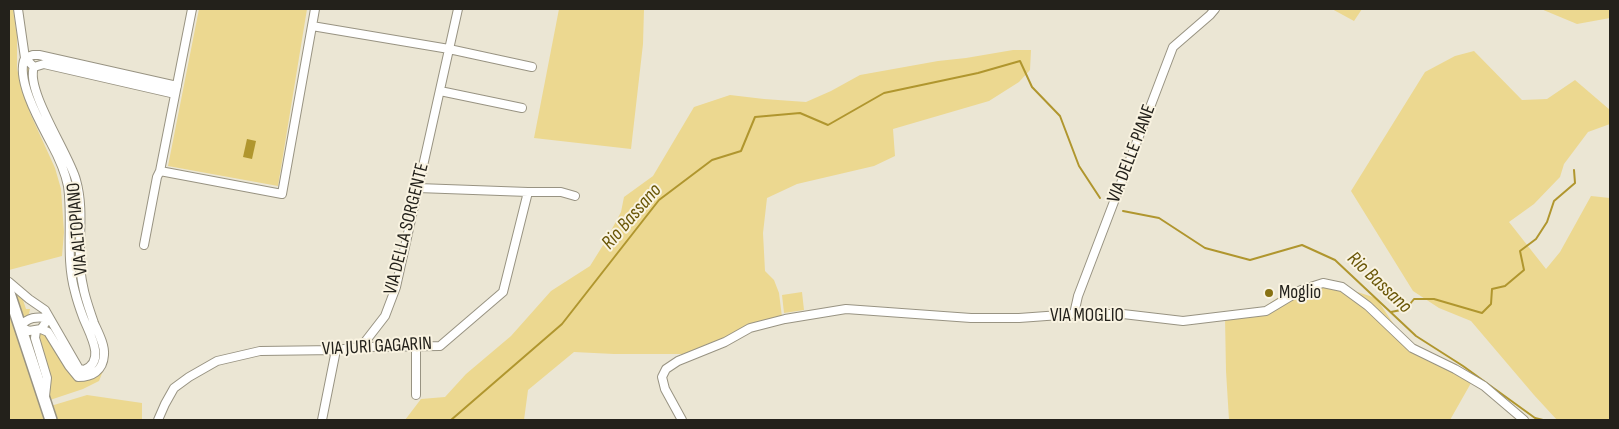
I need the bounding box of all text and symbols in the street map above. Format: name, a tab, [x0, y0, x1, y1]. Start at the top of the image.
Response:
street label: VIA DELLE PIANE	[1103, 102, 1161, 206]
street label: VIA DELLA SORGENTE	[380, 161, 434, 297]
water label: Rio Bassano	[597, 179, 667, 255]
street label: VIA ALTOPIANO	[63, 182, 93, 276]
water label: Rio Bassano	[1342, 247, 1416, 319]
place label: Moglio	[1279, 282, 1321, 304]
marker: Moglio	[1263, 287, 1275, 299]
street label: VIA MOGLIO	[1050, 305, 1124, 327]
street label: VIA JURI GAGARIN	[322, 333, 432, 361]

